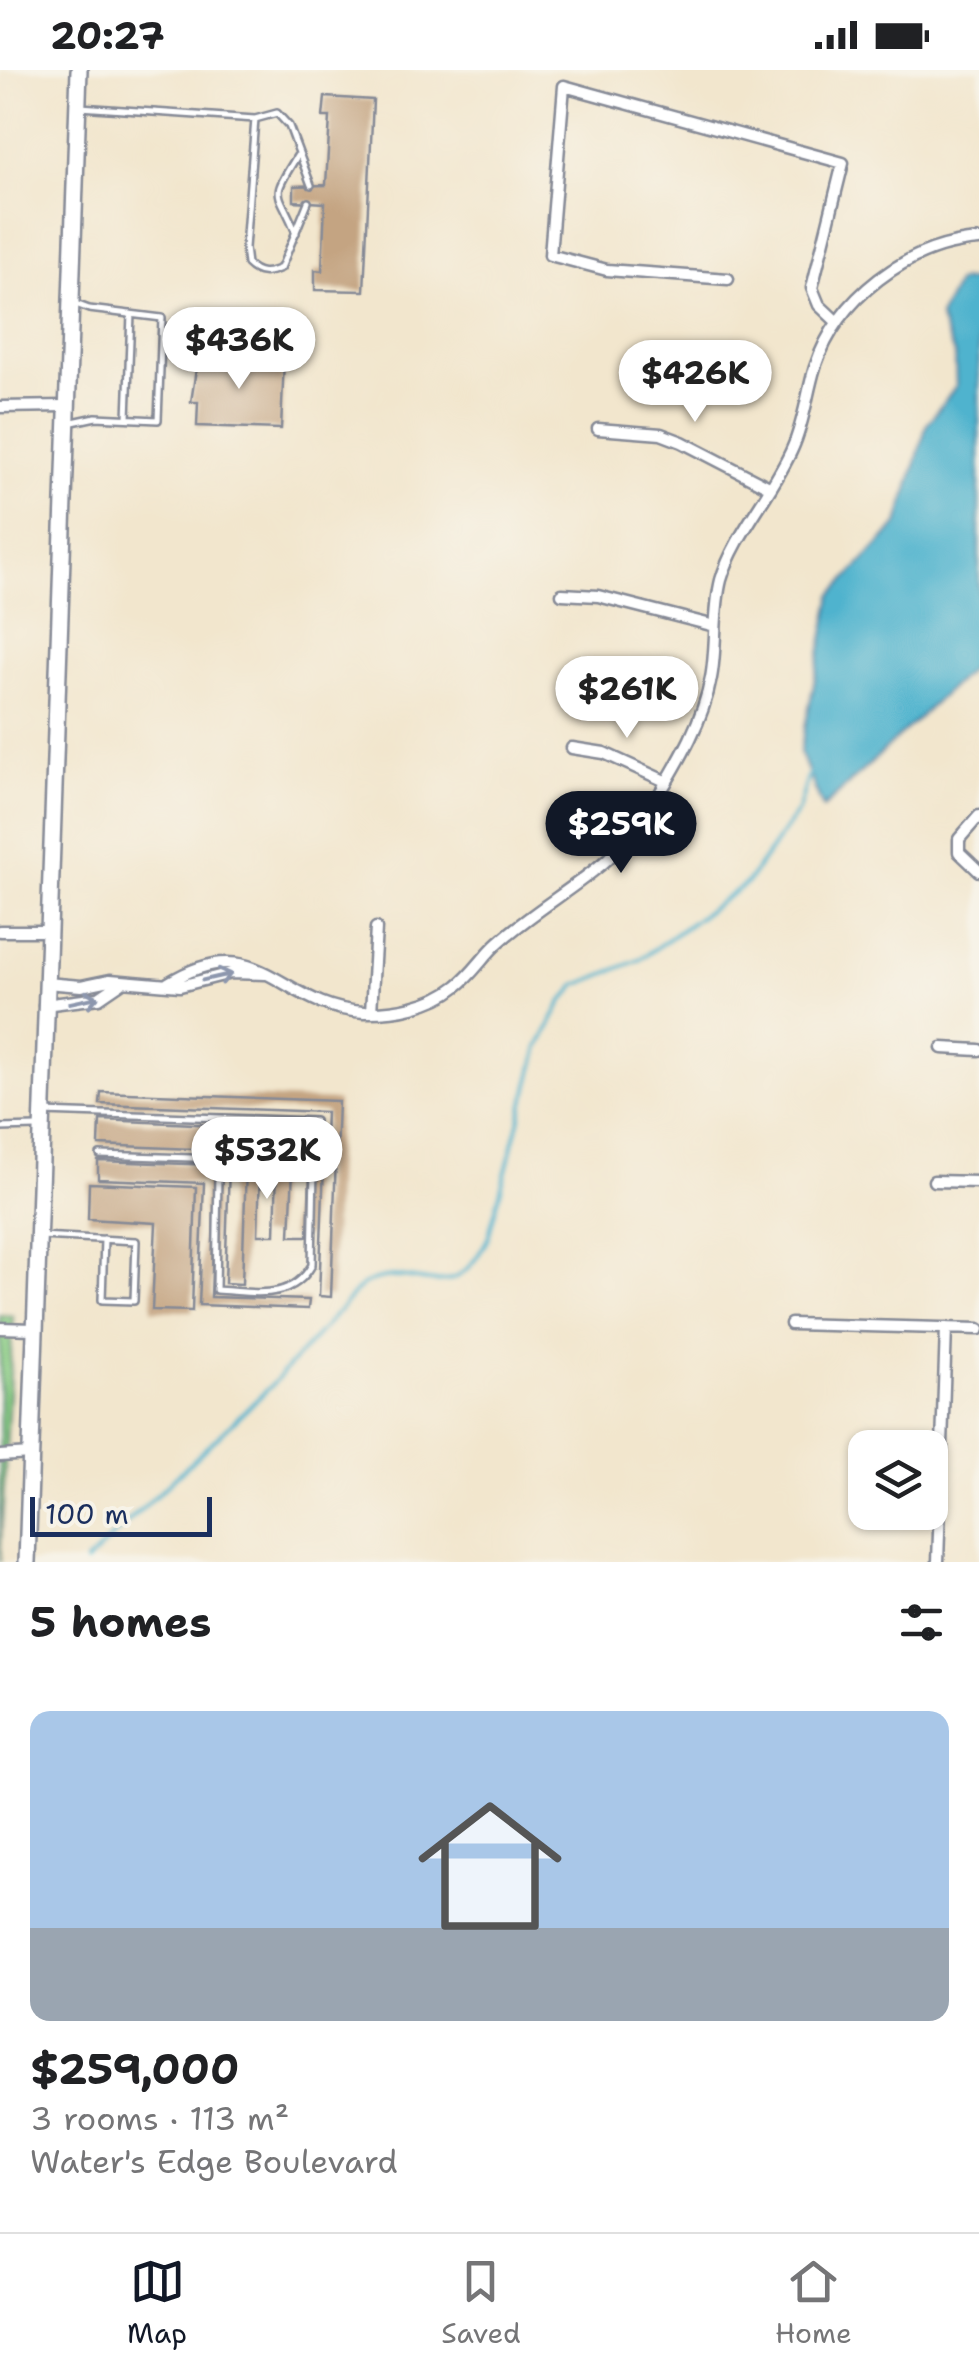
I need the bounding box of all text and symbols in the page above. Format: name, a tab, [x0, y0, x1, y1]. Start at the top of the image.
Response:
text: 20:27	[50, 10, 165, 61]
pin: $436K	[169, 307, 309, 392]
text: $436K	[184, 318, 294, 361]
pin: $426K	[625, 340, 765, 425]
text: $426K	[641, 351, 749, 394]
pin: $261K	[557, 656, 697, 741]
text: $261K	[577, 667, 677, 710]
pin: $259K	[551, 791, 691, 876]
text: $259K	[568, 802, 675, 845]
one-way arrow	[200, 967, 232, 985]
one-way arrow	[67, 989, 99, 1008]
pin: $532K	[197, 1117, 337, 1202]
text: $532K	[213, 1128, 321, 1171]
map controls	[848, 1430, 948, 1530]
button: layers	[848, 1430, 948, 1530]
scale bar	[30, 1492, 212, 1536]
text: 100 m	[45, 1495, 129, 1533]
text: 5 homes	[30, 1594, 211, 1650]
icon: filters	[894, 1595, 949, 1650]
icon: home	[400, 1776, 580, 1956]
text: $259,000	[30, 2041, 239, 2097]
text: 3 rooms · 113 m²	[30, 2097, 289, 2140]
text: Water's Edge Boulevard	[30, 2140, 398, 2183]
tab: Map	[127, 2254, 187, 2352]
tab: Saved	[441, 2254, 521, 2352]
tab: Home	[775, 2254, 852, 2352]

